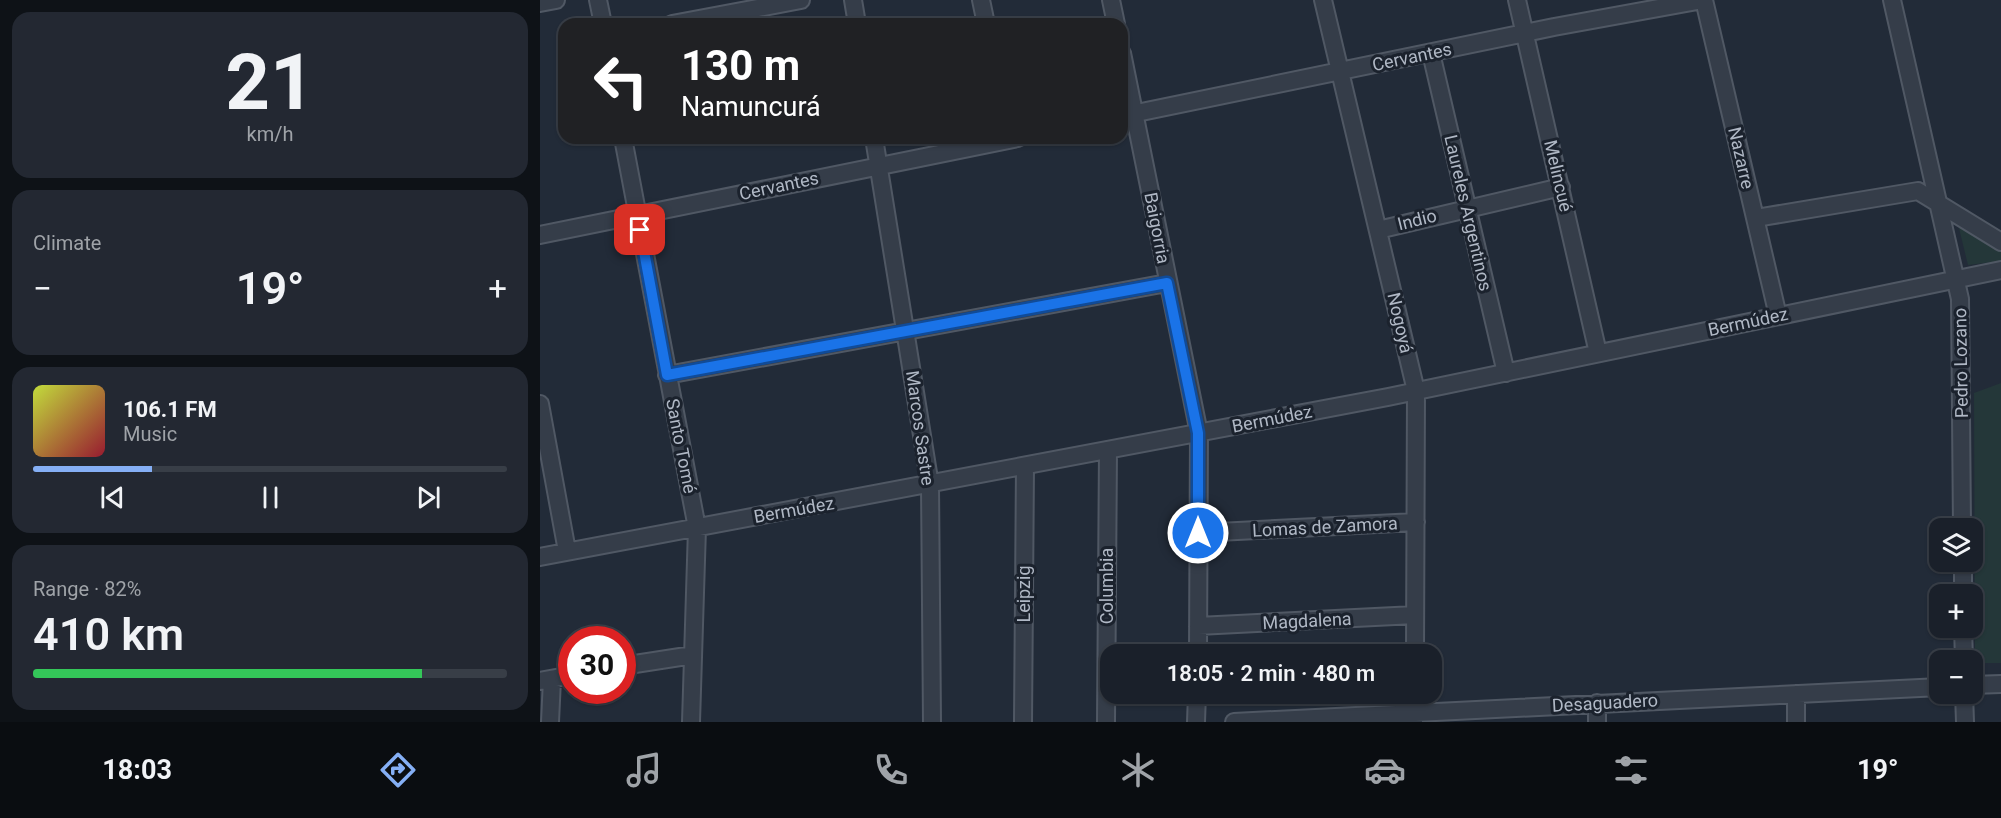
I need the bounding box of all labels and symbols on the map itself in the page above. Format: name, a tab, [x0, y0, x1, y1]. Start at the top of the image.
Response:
street label: Cervantes	[1370, 38, 1453, 75]
street label: Nazarre	[1724, 125, 1759, 191]
street label: Laureles Argentinos	[1440, 133, 1497, 293]
street label: Melincué	[1540, 138, 1577, 214]
street label: Cervantes	[737, 167, 820, 204]
street label: Baigorria	[1140, 191, 1175, 265]
pin	[614, 204, 665, 255]
street label: Indio	[1395, 205, 1439, 234]
street label: Nogoyá	[1383, 291, 1418, 355]
street label: Bermúdez	[1706, 303, 1790, 340]
street label: Pedro Lozano	[1949, 308, 1972, 418]
street label: Marcos Sastre	[902, 369, 939, 487]
street label: Santo Tomé	[662, 397, 701, 495]
street label: Bermúdez	[1230, 400, 1314, 437]
street label: Bermúdez	[752, 492, 836, 527]
position arrow	[1166, 501, 1230, 565]
street label: Lomas de Zamora	[1252, 512, 1398, 541]
street label: Columbia	[1096, 548, 1117, 624]
street label: Leipzig	[1013, 565, 1034, 623]
street label: Magdalena	[1262, 608, 1352, 633]
speed limit sign: 30	[558, 626, 636, 704]
street label: Desaguadero	[1551, 689, 1659, 716]

